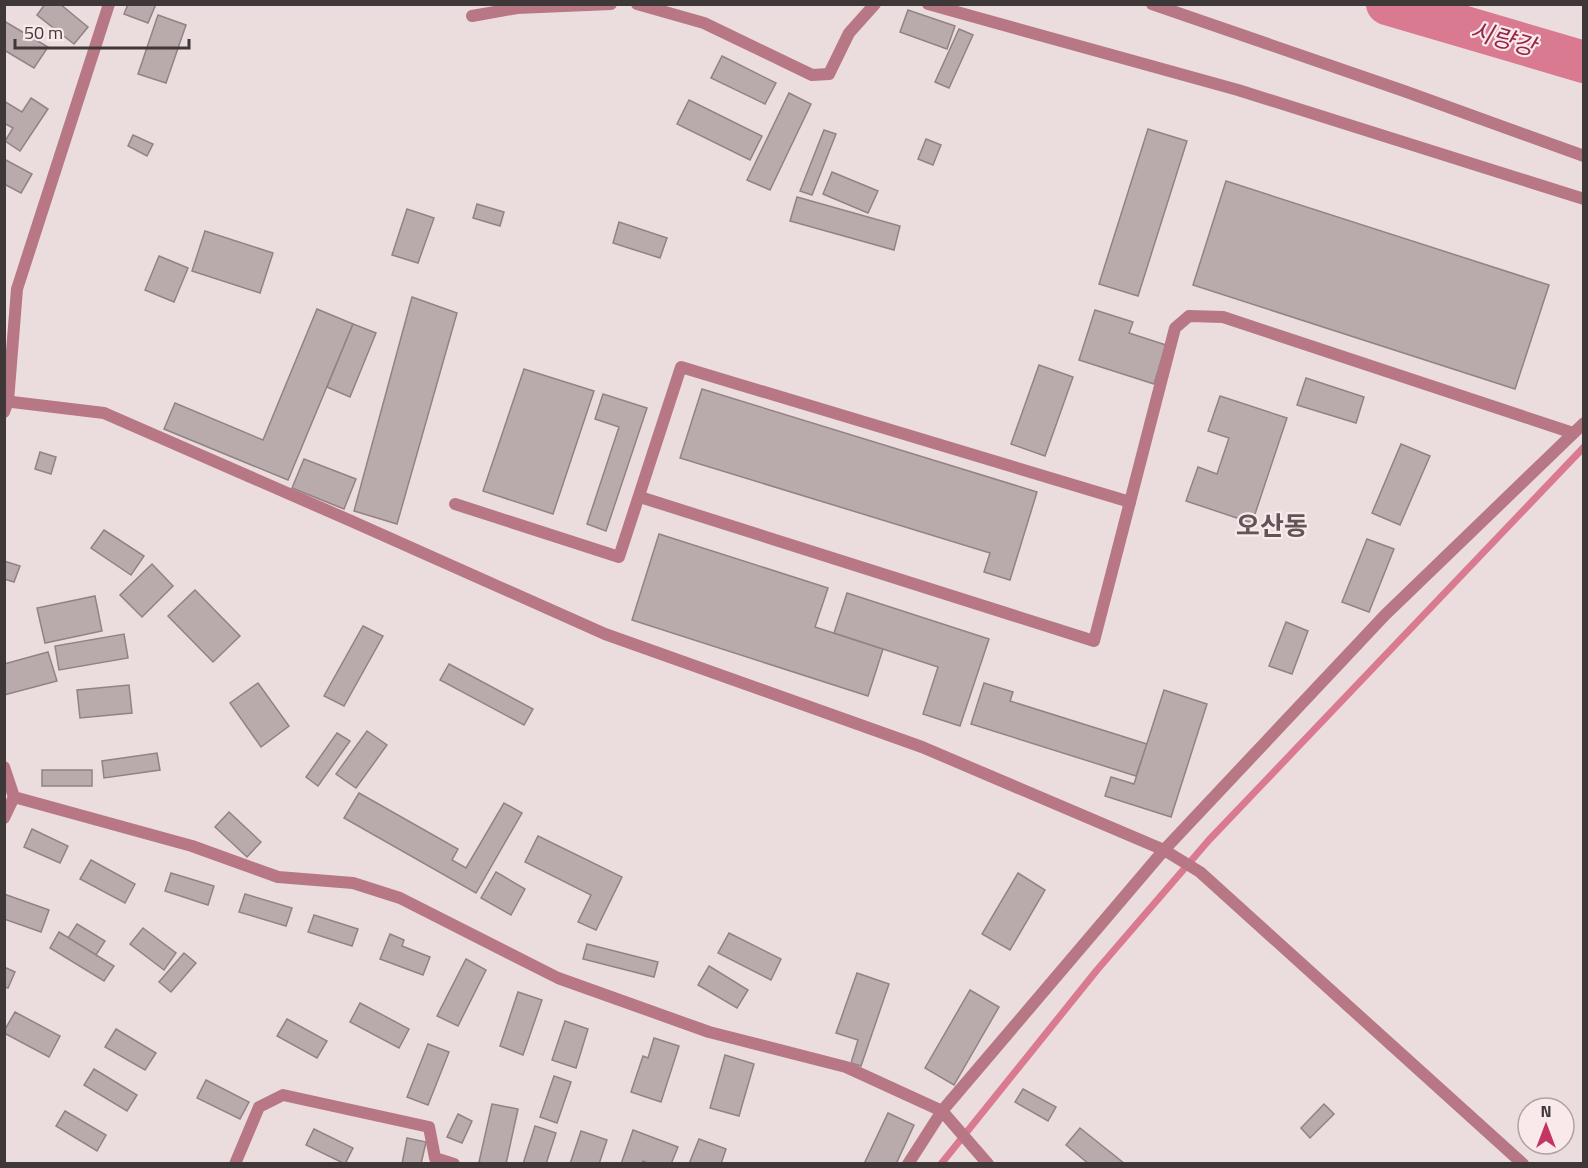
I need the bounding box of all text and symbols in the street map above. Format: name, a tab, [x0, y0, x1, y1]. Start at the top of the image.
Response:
scale bar	[15, 12, 189, 50]
water label: 시량강	[1466, 12, 1543, 65]
text: 50 m	[24, 19, 63, 46]
district label: 오산동	[1236, 506, 1308, 545]
north arrow	[1516, 1096, 1576, 1156]
text: N	[1540, 1099, 1552, 1123]

